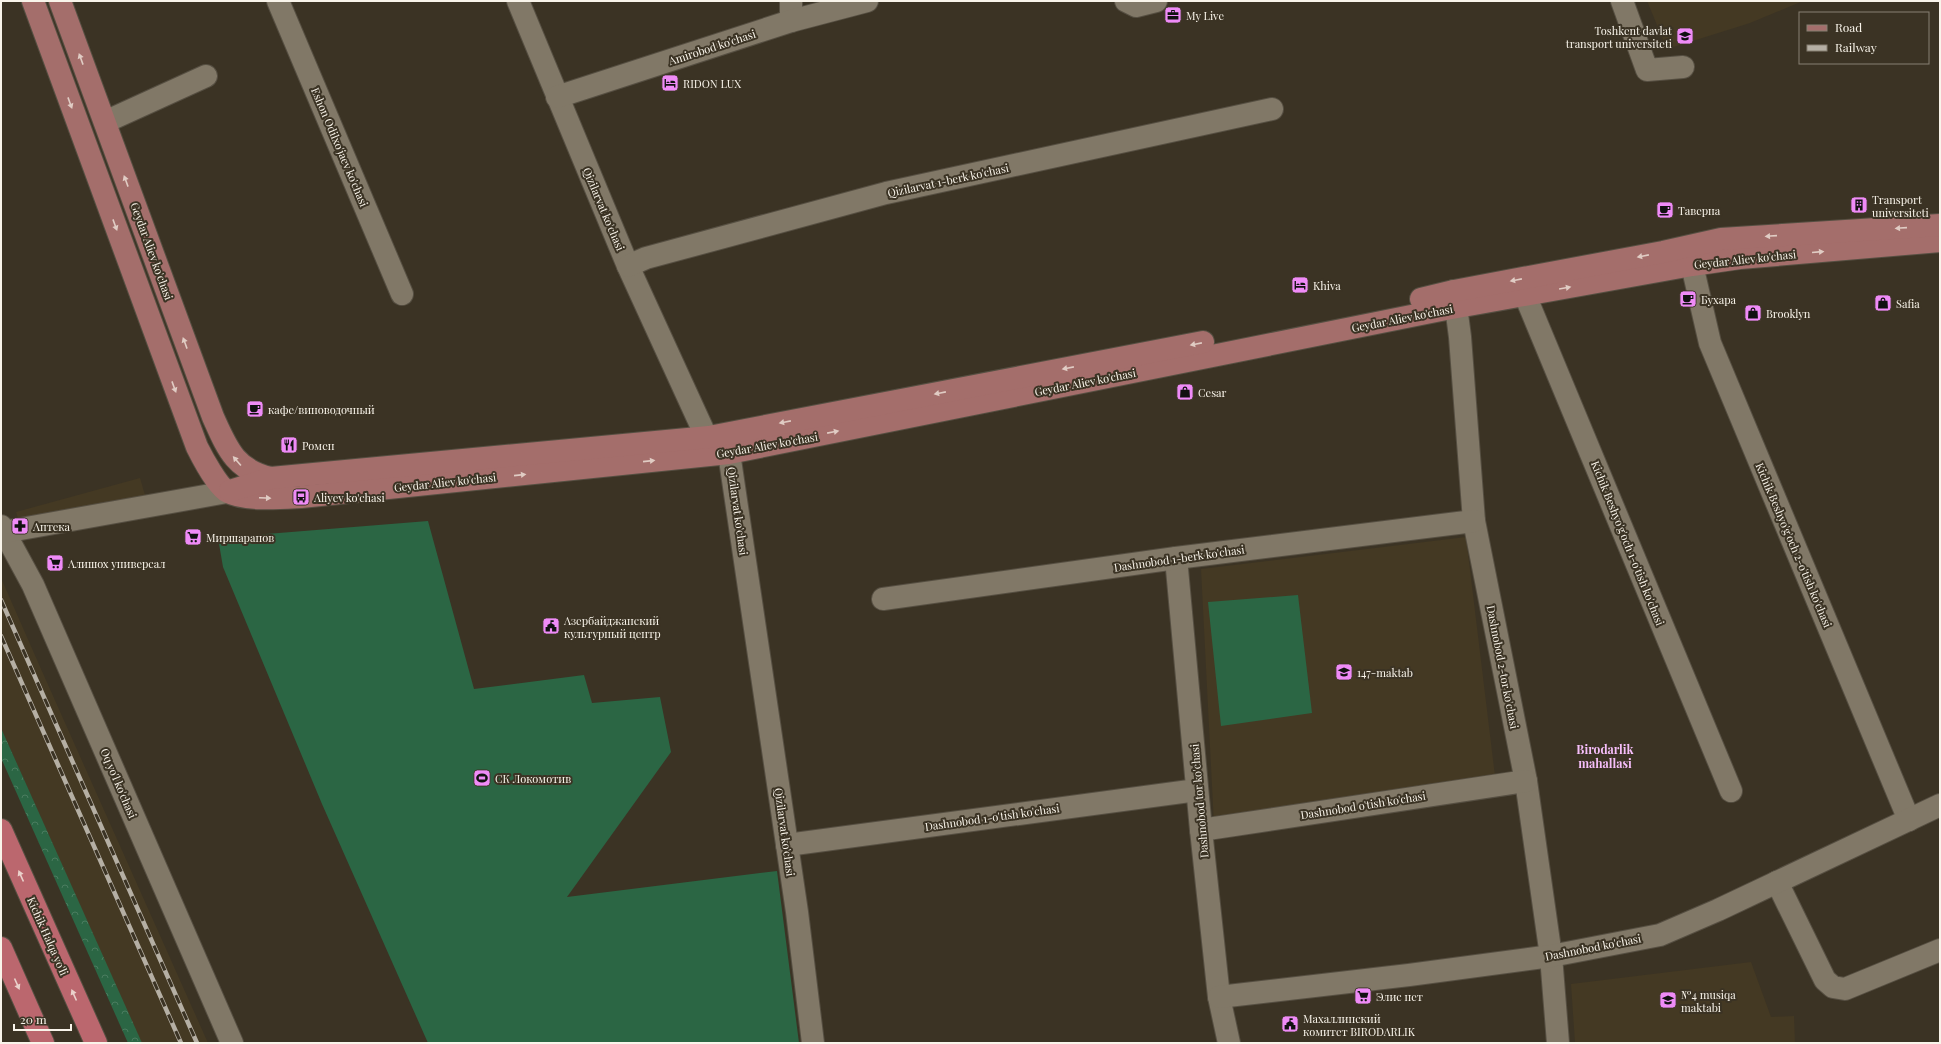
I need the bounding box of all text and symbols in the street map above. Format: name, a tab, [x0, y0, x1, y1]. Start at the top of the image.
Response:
office icon: My Live	[1163, 5, 1183, 25]
place label: My Live	[1186, 8, 1224, 23]
legend	[1799, 12, 1929, 64]
text: Road	[1835, 19, 1862, 35]
place label: Toshkent davlat transport universiteti	[1566, 23, 1672, 51]
street label: Amirobod ko'chasi	[666, 26, 757, 68]
school or university icon: Toshkent davlat transport universiteti	[1675, 26, 1695, 46]
text: Railway	[1835, 39, 1877, 55]
one-way arrow	[78, 53, 84, 65]
hotel icon: RIDON LUX	[660, 73, 680, 93]
place label: RIDON LUX	[683, 76, 741, 91]
street label: Eshon Odilxo'jaev ko'chasi	[308, 85, 372, 209]
one-way arrow	[68, 98, 74, 110]
street label: Qizilarvat 1-berk ko'chasi	[886, 160, 1010, 200]
street label: Qizilarvat ko'chasi	[580, 165, 628, 253]
one-way arrow	[123, 175, 129, 187]
place label: Transport universiteti	[1872, 192, 1929, 220]
building icon: Transport universiteti	[1849, 195, 1869, 215]
street label: Geydar Aliev ko'chasi	[127, 200, 177, 302]
cafe icon: Таверна	[1655, 200, 1675, 220]
place label: Таверна	[1678, 203, 1721, 218]
one-way arrow	[113, 220, 119, 232]
one-way arrow	[1895, 224, 1907, 231]
one-way arrow	[1765, 232, 1777, 239]
street label: Geydar Aliev ko'chasi	[1693, 246, 1797, 272]
one-way arrow	[1812, 248, 1824, 255]
one-way arrow	[1637, 253, 1649, 259]
hotel icon: Khiva	[1290, 275, 1310, 295]
one-way arrow	[1509, 277, 1522, 283]
place label: Khiva	[1313, 278, 1341, 293]
one-way arrow	[1559, 285, 1571, 291]
cafe icon: Бухара	[1678, 289, 1698, 309]
place label: Бухара	[1701, 292, 1737, 307]
shop icon: Safia	[1873, 293, 1893, 313]
place label: Safia	[1896, 296, 1920, 311]
street label: Geydar Aliev ko'chasi	[1350, 301, 1454, 335]
shop icon: Brooklyn	[1743, 303, 1763, 323]
place label: Brooklyn	[1766, 306, 1811, 321]
one-way arrow	[182, 336, 188, 348]
one-way arrow	[1190, 341, 1202, 347]
street label: Geydar Aliev ko'chasi	[1033, 365, 1137, 399]
one-way arrow	[1062, 366, 1074, 372]
one-way arrow	[171, 382, 177, 394]
shop icon: Cesar	[1175, 382, 1195, 402]
place label: Cesar	[1198, 385, 1227, 400]
one-way arrow	[934, 390, 946, 396]
cafe icon: кафе/виноводочный	[245, 399, 265, 419]
place label: кафе/виноводочный	[268, 402, 375, 417]
one-way arrow	[779, 420, 791, 426]
street label: Geydar Aliev ko'chasi	[715, 429, 819, 461]
one-way arrow	[827, 429, 839, 435]
restaurant icon: Ромен	[279, 435, 299, 455]
place label: Ромен	[302, 438, 335, 453]
one-way arrow	[233, 456, 242, 466]
one-way arrow	[643, 458, 656, 465]
street label: Kichik Beshyo'g'och 1-o'tish ko'chasi	[1588, 458, 1668, 628]
street label: Kichik Beshyo'g'och 2-o'tish ko'chasi	[1752, 460, 1836, 630]
street label: Qizilarvat ko'chasi	[724, 466, 752, 556]
street label: Geydar Aliev ko'chasi	[393, 469, 497, 495]
one-way arrow	[514, 471, 526, 478]
bus stop icon: Aliyev ko'chasi	[291, 487, 311, 507]
place label: Aliyev ko'chasi	[313, 490, 385, 505]
one-way arrow	[259, 495, 272, 501]
pharmacy icon: Аптека	[10, 516, 30, 536]
place label: Аптека	[32, 519, 71, 534]
supermarket icon: Миршарапов	[183, 527, 203, 547]
place label: Миршарапов	[206, 530, 274, 545]
street label: Dashnobod 1-berk ko'chasi	[1113, 541, 1245, 575]
supermarket icon: Алишох универсал	[45, 553, 65, 573]
place label: Алишох универсал	[67, 556, 165, 571]
street label: Dashnobod 2-tor ko'chasi	[1484, 604, 1522, 730]
place label: Азербайджанский культурный центр	[563, 613, 661, 641]
public building icon: Азербайджанский культурный центр	[541, 616, 561, 636]
school or university icon: 147-maktab	[1334, 662, 1354, 682]
place label: 147-maktab	[1357, 665, 1413, 680]
district label: Birodarlik mahallasi	[1576, 741, 1635, 771]
street label: Dashnobod tor ko'chasi	[1187, 743, 1211, 859]
street label: Oq yo'l ko'chasi	[98, 746, 140, 820]
sports icon: СК Локомотив	[472, 768, 492, 788]
place label: СК Локомотив	[495, 771, 571, 786]
street label: Qizilarvat ko'chasi	[771, 787, 799, 877]
street label: Dashnobod o'tish ko'chasi	[1299, 788, 1427, 822]
street label: Dashnobod 1-o'tish ko'chasi	[924, 800, 1060, 834]
one-way arrow	[18, 869, 24, 881]
street label: Kichik Halqa yo'li	[24, 894, 72, 978]
street label: Dashnobod ko'chasi	[1544, 930, 1642, 964]
one-way arrow	[14, 978, 20, 990]
supermarket icon: Элис нет	[1353, 986, 1373, 1006]
place label: №4 musiqa maktabi	[1681, 987, 1736, 1015]
one-way arrow	[71, 989, 77, 1000]
place label: Элис нет	[1376, 989, 1423, 1004]
school or university icon: №4 musiqa maktabi	[1658, 990, 1678, 1010]
scale bar	[14, 1006, 71, 1032]
text: 20 m	[20, 1011, 47, 1027]
place label: Махаллинский комитет BIRODARLIK	[1303, 1011, 1416, 1039]
public building icon: Махаллинский комитет BIRODARLIK	[1280, 1014, 1300, 1034]

